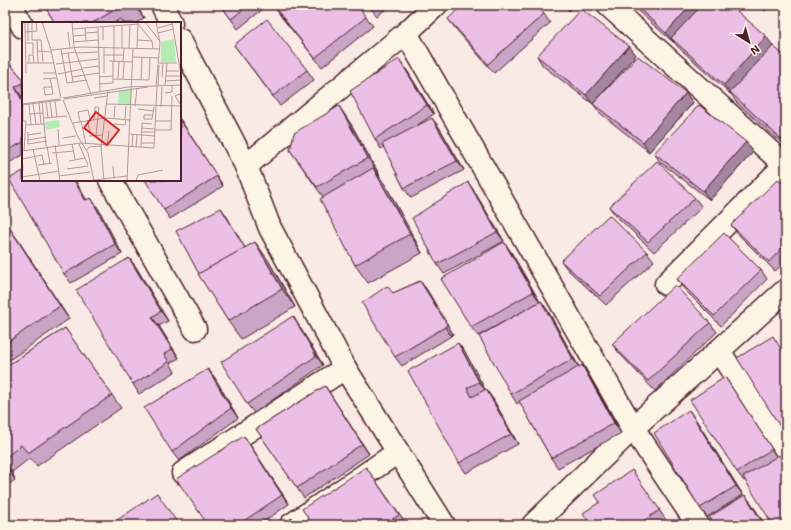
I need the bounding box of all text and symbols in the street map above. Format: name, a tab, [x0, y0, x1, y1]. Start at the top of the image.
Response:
inset map	[22, 22, 181, 181]
north arrow	[729, 22, 769, 62]
text: N	[747, 42, 763, 59]

